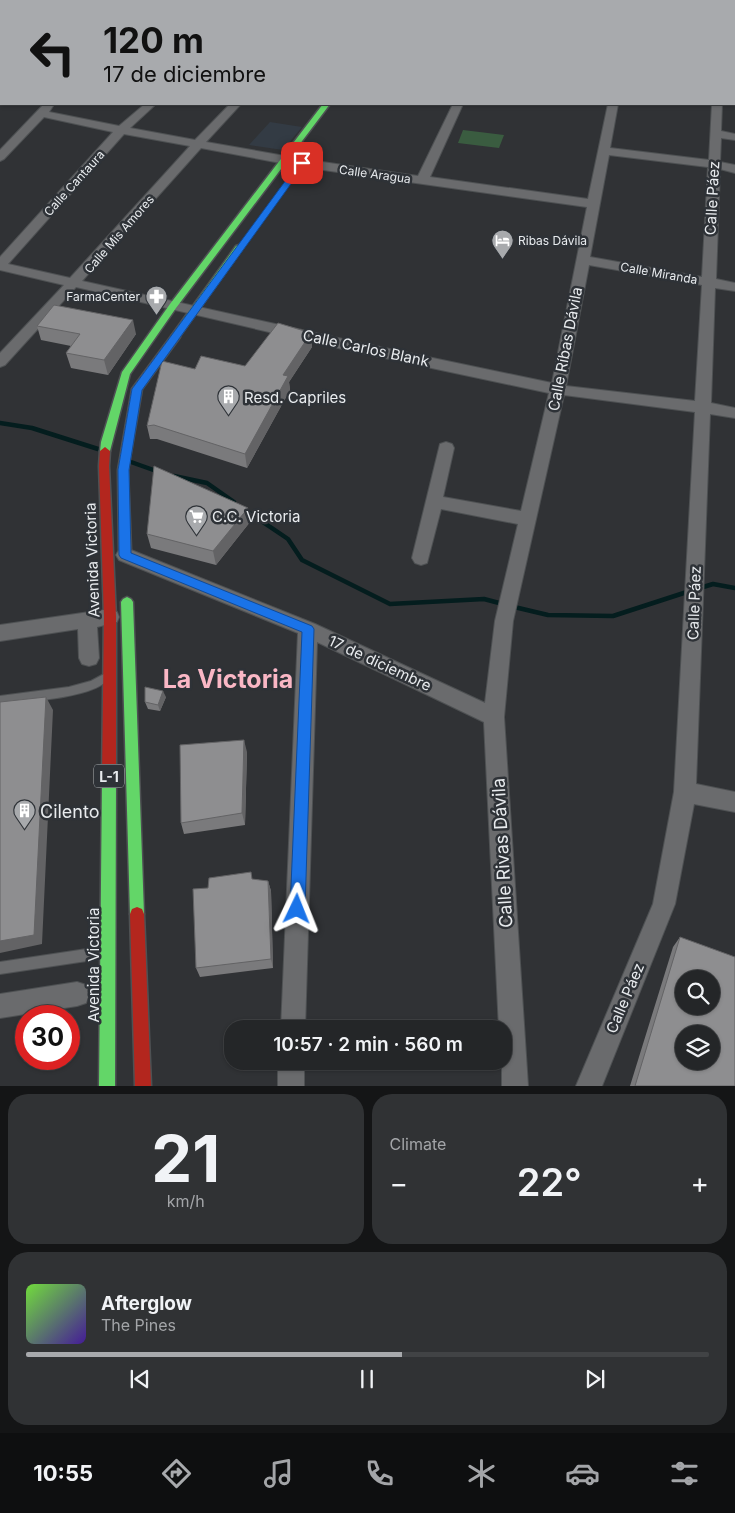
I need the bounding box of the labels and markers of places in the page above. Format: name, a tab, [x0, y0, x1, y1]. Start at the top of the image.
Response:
pin	[281, 142, 323, 184]
hotel icon: Ribas Dávila	[490, 228, 514, 259]
place label: Ribas Dávila	[518, 233, 587, 248]
pharmacy icon: FarmaCenter	[144, 284, 168, 315]
place label: FarmaCenter	[66, 289, 140, 304]
building icon: Resd. Capriles	[216, 385, 240, 416]
place label: Resd. Capriles	[244, 388, 346, 407]
supermarket icon: C.C. Victoria	[184, 504, 208, 535]
place label: C.C. Victoria	[212, 507, 300, 526]
building icon: Cilento	[12, 799, 36, 830]
place label: Cilento	[40, 801, 100, 822]

